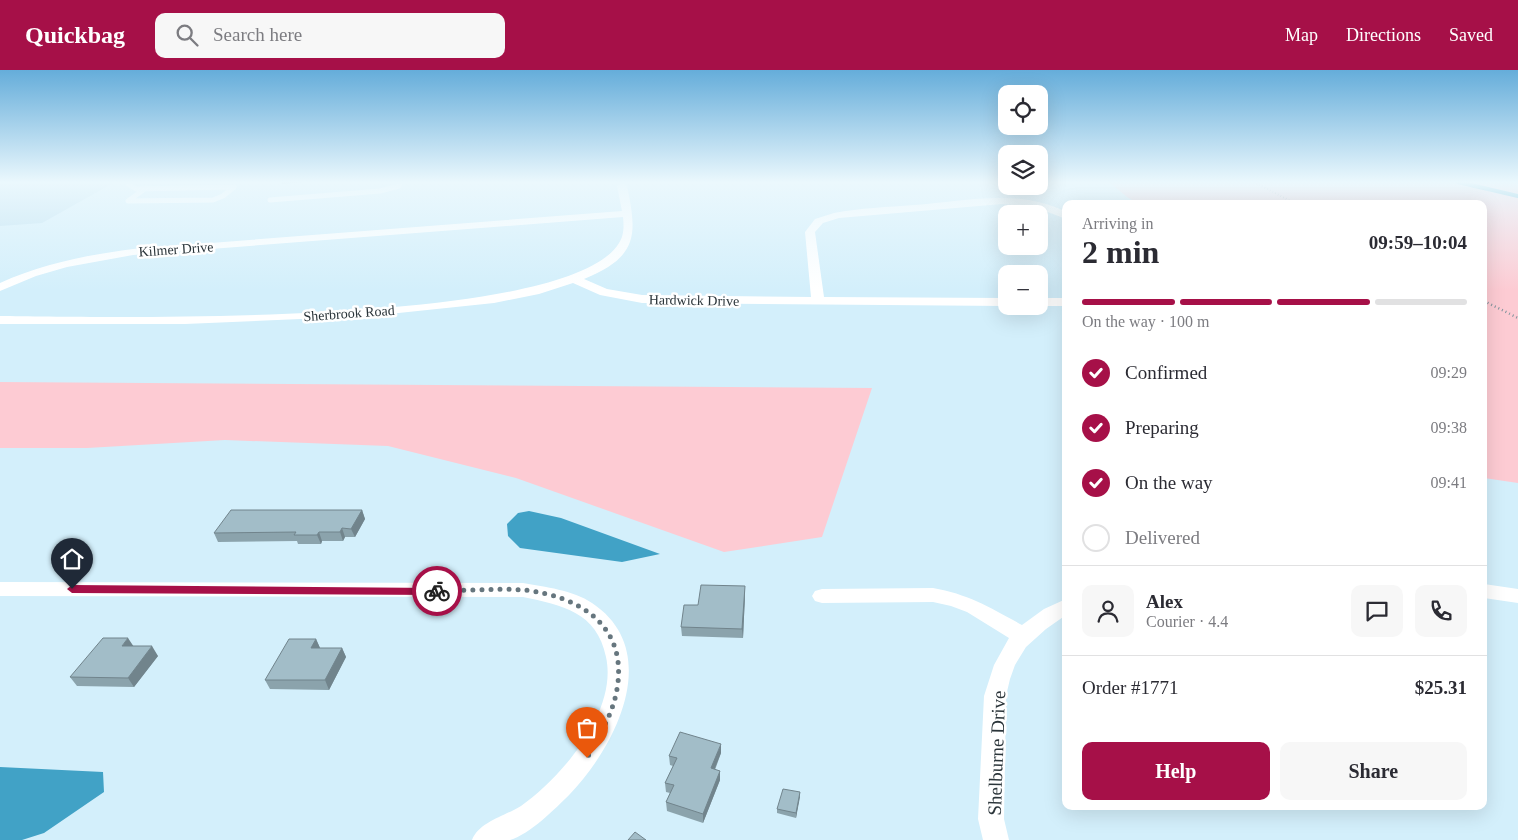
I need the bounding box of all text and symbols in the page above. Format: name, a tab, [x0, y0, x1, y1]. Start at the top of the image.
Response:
search box	[155, 13, 505, 58]
icon: search	[173, 21, 201, 49]
text: Quickbag	[25, 22, 125, 48]
text: Search here	[213, 24, 302, 45]
text: Map	[1285, 25, 1318, 45]
text: Directions	[1346, 25, 1421, 45]
text: Saved	[1449, 25, 1493, 45]
map controls	[998, 85, 1048, 315]
button: locate	[998, 85, 1048, 135]
button: layers	[998, 145, 1048, 195]
button: +	[998, 205, 1048, 255]
text: Arriving in	[1082, 215, 1154, 232]
text: 09:59–10:04	[1369, 232, 1467, 253]
text: 2 min	[1082, 234, 1159, 270]
street label: Kilmer Drive	[138, 239, 214, 260]
button: −	[998, 265, 1048, 315]
street label: Hardwick Drive	[649, 292, 739, 309]
street label: Sherbrook Road	[303, 303, 395, 324]
text: On the way · 100 m	[1082, 313, 1210, 330]
icon: check	[1082, 359, 1110, 387]
text: Confirmed	[1125, 362, 1207, 383]
text: 09:29	[1431, 364, 1467, 381]
icon: check	[1082, 414, 1110, 442]
text: Preparing	[1125, 417, 1199, 438]
text: 09:38	[1431, 419, 1467, 436]
icon: check	[1082, 469, 1110, 497]
text: On the way	[1125, 472, 1213, 493]
text: 09:41	[1431, 474, 1467, 491]
text: Delivered	[1125, 527, 1200, 548]
pin	[51, 538, 93, 589]
icon: home	[58, 545, 86, 573]
courier	[412, 566, 462, 616]
icon: bike	[423, 577, 451, 605]
button: person	[1082, 585, 1134, 637]
button: chat	[1351, 585, 1403, 637]
button: phone	[1415, 585, 1467, 637]
text: Alex	[1146, 591, 1183, 612]
text: Courier · 4.4	[1146, 613, 1228, 630]
text: Order #1771	[1082, 677, 1179, 698]
text: $25.31	[1415, 677, 1467, 698]
street label: Shelburne Drive	[984, 690, 1009, 816]
pin	[566, 707, 608, 758]
icon: bag	[573, 714, 601, 742]
button: Help	[1082, 742, 1270, 800]
button: Share	[1280, 742, 1467, 800]

